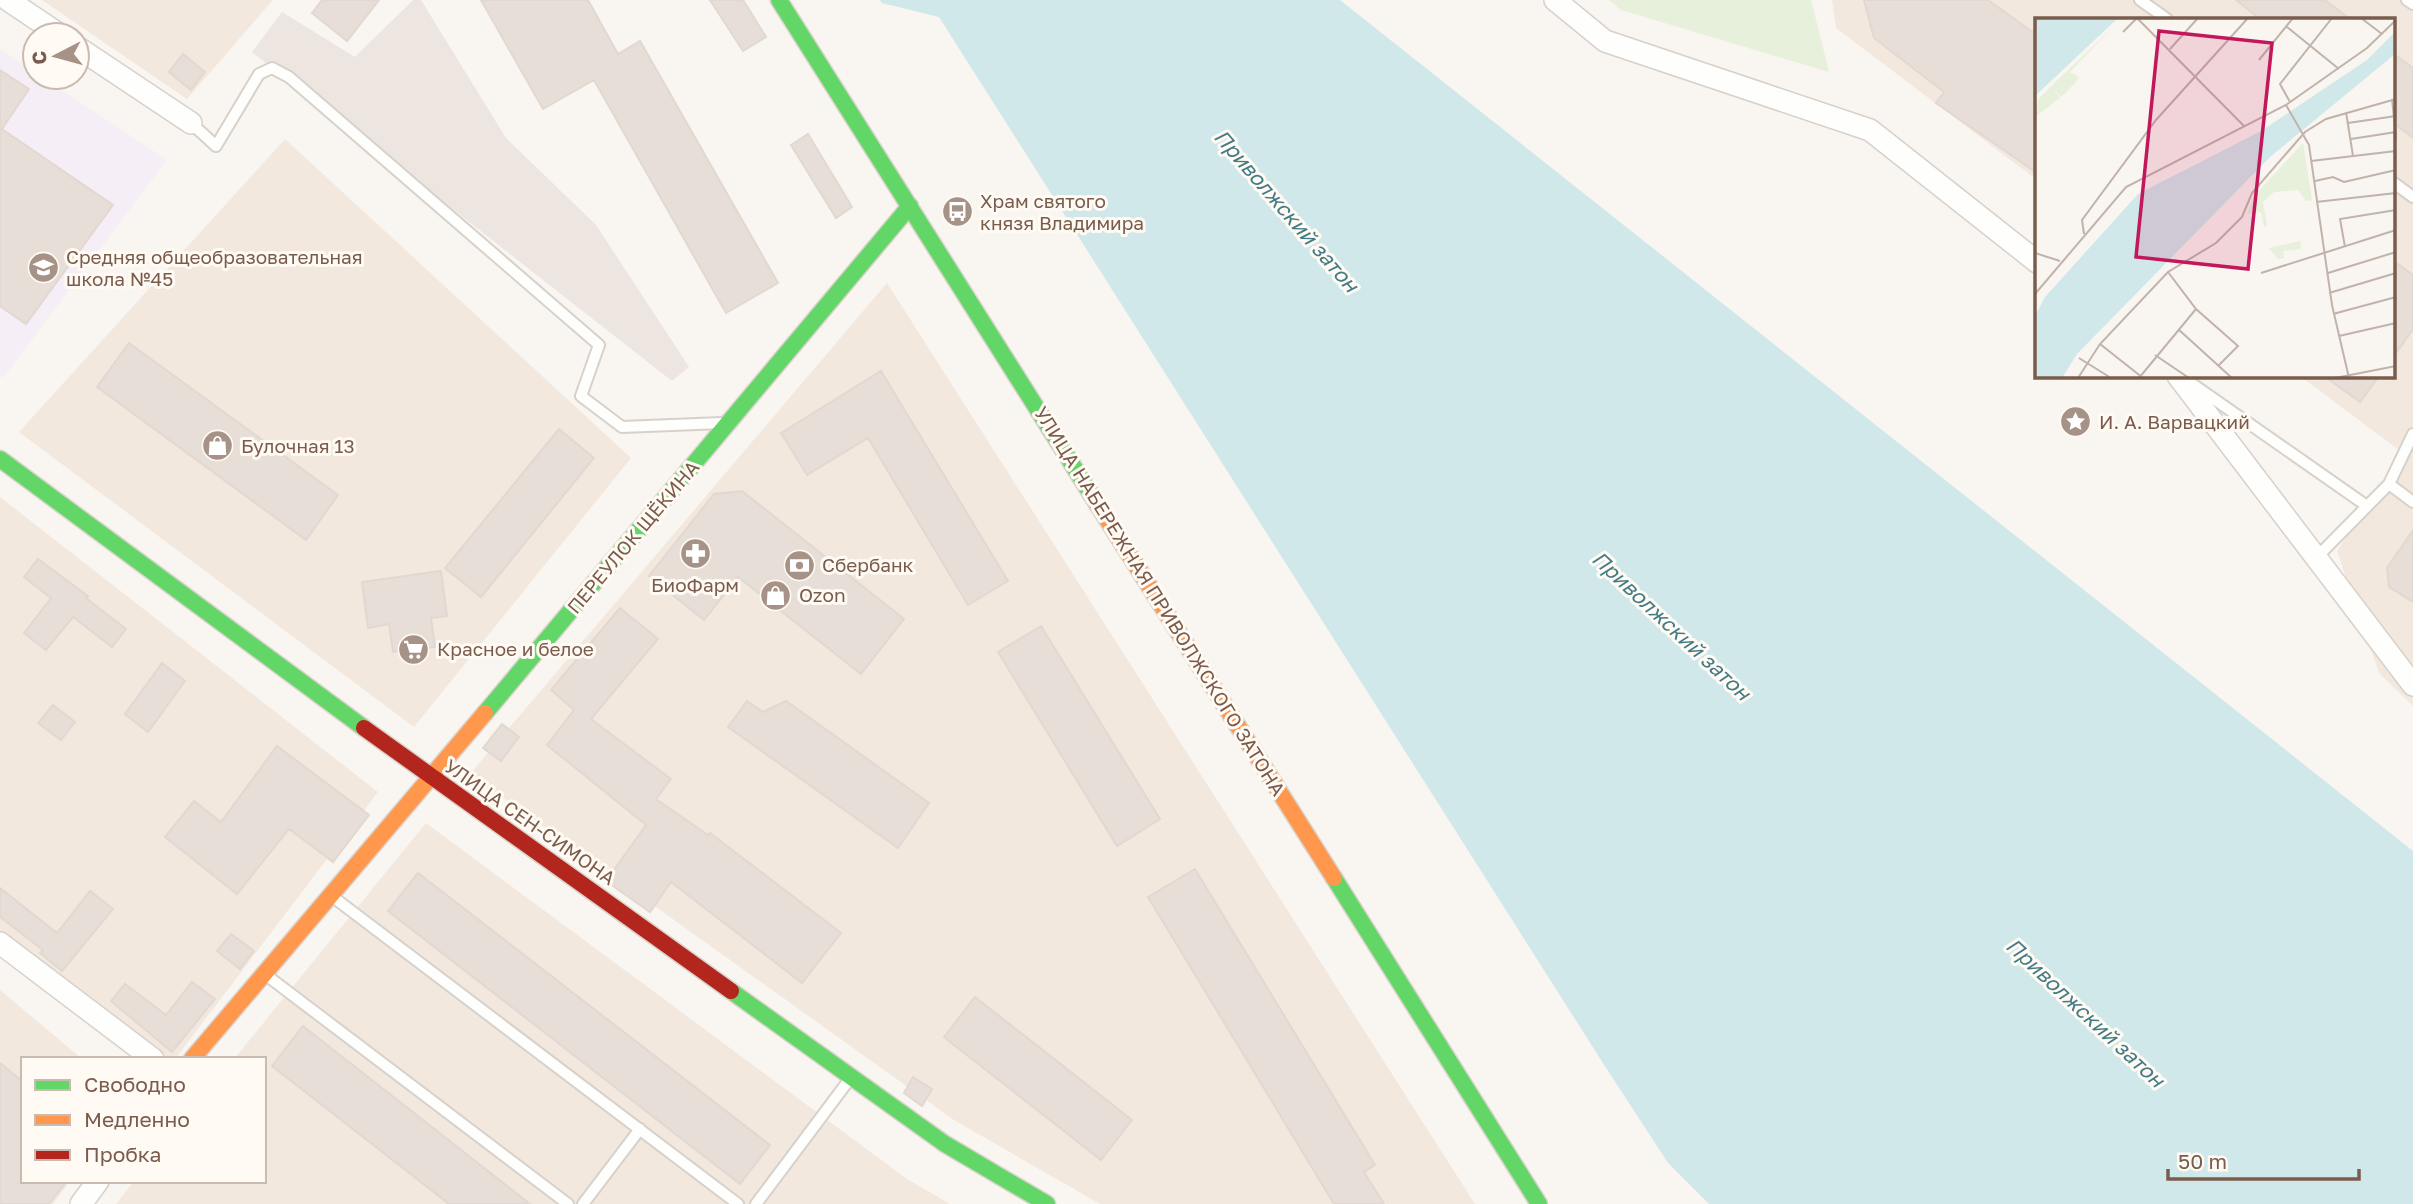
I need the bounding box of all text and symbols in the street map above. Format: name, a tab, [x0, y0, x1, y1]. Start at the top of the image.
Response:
inset map	[2035, 18, 2396, 378]
north arrow	[21, 21, 91, 91]
text: С	[26, 50, 51, 66]
water label: Приволжский затон	[1209, 124, 1365, 298]
place label: Храм святого князя Владимира	[980, 189, 1144, 234]
bus stop icon: Храм святого князя Владимира	[940, 195, 974, 229]
place label: Средняя общеобразовательная школа №45	[66, 245, 363, 290]
school or university icon: Средняя общеобразовательная школа №45	[26, 251, 60, 285]
street label: УЛИЦА НАБЕРЕЖНАЯ ПРИВОЛЖСКОГО ЗАТОНА	[1030, 402, 1291, 800]
place icon: И. А. Варвацкий	[2059, 405, 2093, 439]
place label: И. А. Варвацкий	[2099, 410, 2250, 433]
shop icon: Булочная 13	[201, 429, 235, 463]
place label: Булочная 13	[241, 434, 355, 457]
street label: ПЕРЕУЛОК ЩЁКИНА	[562, 455, 704, 618]
pharmacy icon: БиоФарм	[678, 537, 712, 571]
water label: Приволжский затон	[1587, 545, 1757, 706]
bank icon: Сбербанк	[782, 548, 816, 582]
place label: Сбербанк	[822, 553, 914, 576]
place label: БиоФарм	[651, 573, 739, 596]
shop icon: Ozon	[759, 578, 793, 612]
place label: Ozon	[799, 583, 846, 606]
supermarket icon: Красное и белое	[397, 632, 431, 666]
place label: Красное и белое	[437, 637, 594, 660]
street label: УЛИЦА СЕН-СИМОНА	[440, 754, 620, 889]
water label: Приволжский затон	[2001, 932, 2171, 1093]
legend	[21, 1057, 266, 1183]
text: Свободно	[84, 1071, 186, 1097]
text: Медленно	[84, 1106, 190, 1132]
scale bar	[2168, 1138, 2359, 1182]
text: Пробка	[84, 1141, 162, 1167]
text: 50 m	[2178, 1148, 2227, 1174]

